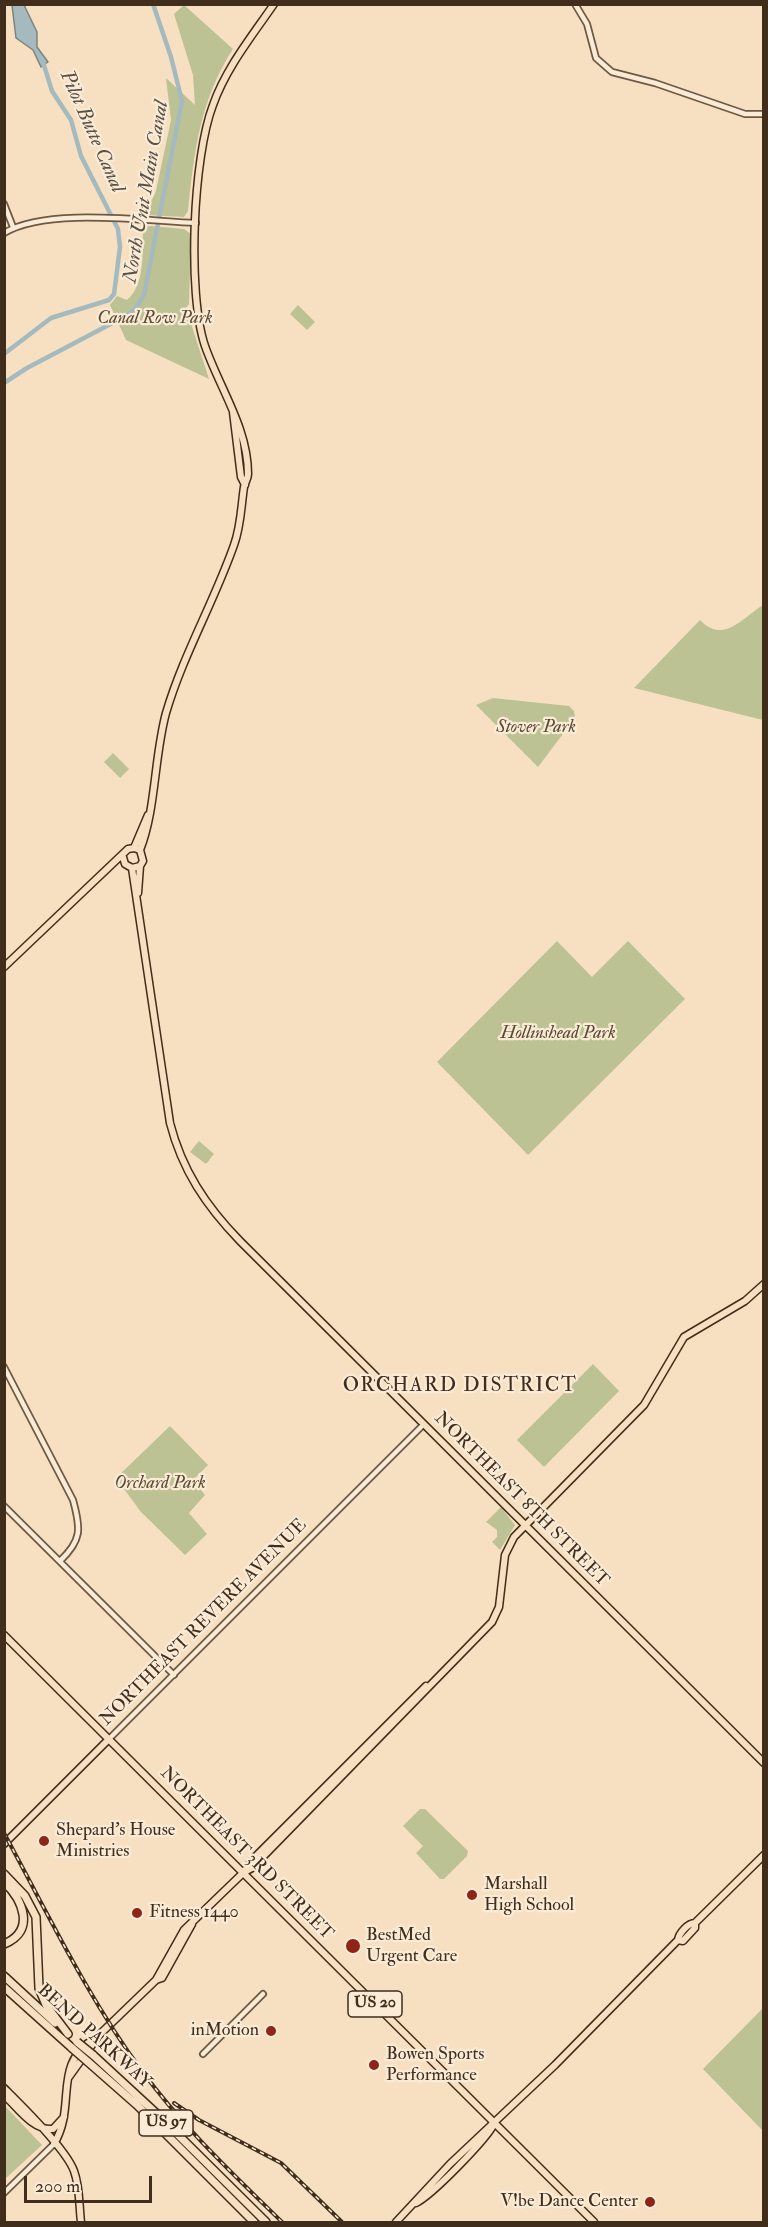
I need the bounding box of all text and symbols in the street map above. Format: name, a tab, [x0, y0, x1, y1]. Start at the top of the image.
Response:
water label: Pilot Butte Canal	[53, 67, 129, 197]
water label: North Unit Main Canal	[119, 99, 175, 285]
park label: Canal Row Park	[97, 308, 213, 330]
park label: Stover Park	[496, 717, 576, 739]
park label: Hollinshead Park	[500, 1023, 616, 1045]
district label: ORCHARD DISTRICT	[343, 1375, 577, 1399]
street label: NORTHEAST 8TH STREET	[429, 1408, 613, 1592]
park label: Orchard Park	[114, 1473, 206, 1495]
street label: NORTHEAST REVERE AVENUE	[96, 1515, 312, 1731]
street label: NORTHEAST 3RD STREET	[155, 1763, 337, 1945]
place label: Shepard’s House Ministries	[56, 1820, 175, 1862]
marker: Shepard’s House Ministries	[37, 1834, 51, 1848]
place label: Marshall High School	[484, 1874, 574, 1916]
marker: Marshall High School	[465, 1888, 479, 1902]
place label: Fitness 1440	[149, 1902, 239, 1924]
marker: Fitness 1440	[130, 1906, 144, 1920]
place label: BestMed Urgent Care	[366, 1925, 457, 1968]
marker: BestMed Urgent Care	[344, 1937, 362, 1955]
street label: BEND PARKWAY	[32, 1980, 156, 2094]
road number: US 20	[348, 1991, 402, 2017]
place label: inMotion	[191, 2020, 259, 2042]
marker: inMotion	[264, 2024, 278, 2038]
place label: Bowen Sports Performance	[386, 2044, 484, 2086]
marker: Bowen Sports Performance	[367, 2058, 381, 2072]
road number: US 97	[139, 2110, 193, 2136]
scale bar	[27, 2164, 154, 2202]
text: 200 m	[35, 2175, 80, 2198]
place label: V!be Dance Center	[500, 2191, 638, 2213]
marker: V!be Dance Center	[643, 2195, 657, 2209]

